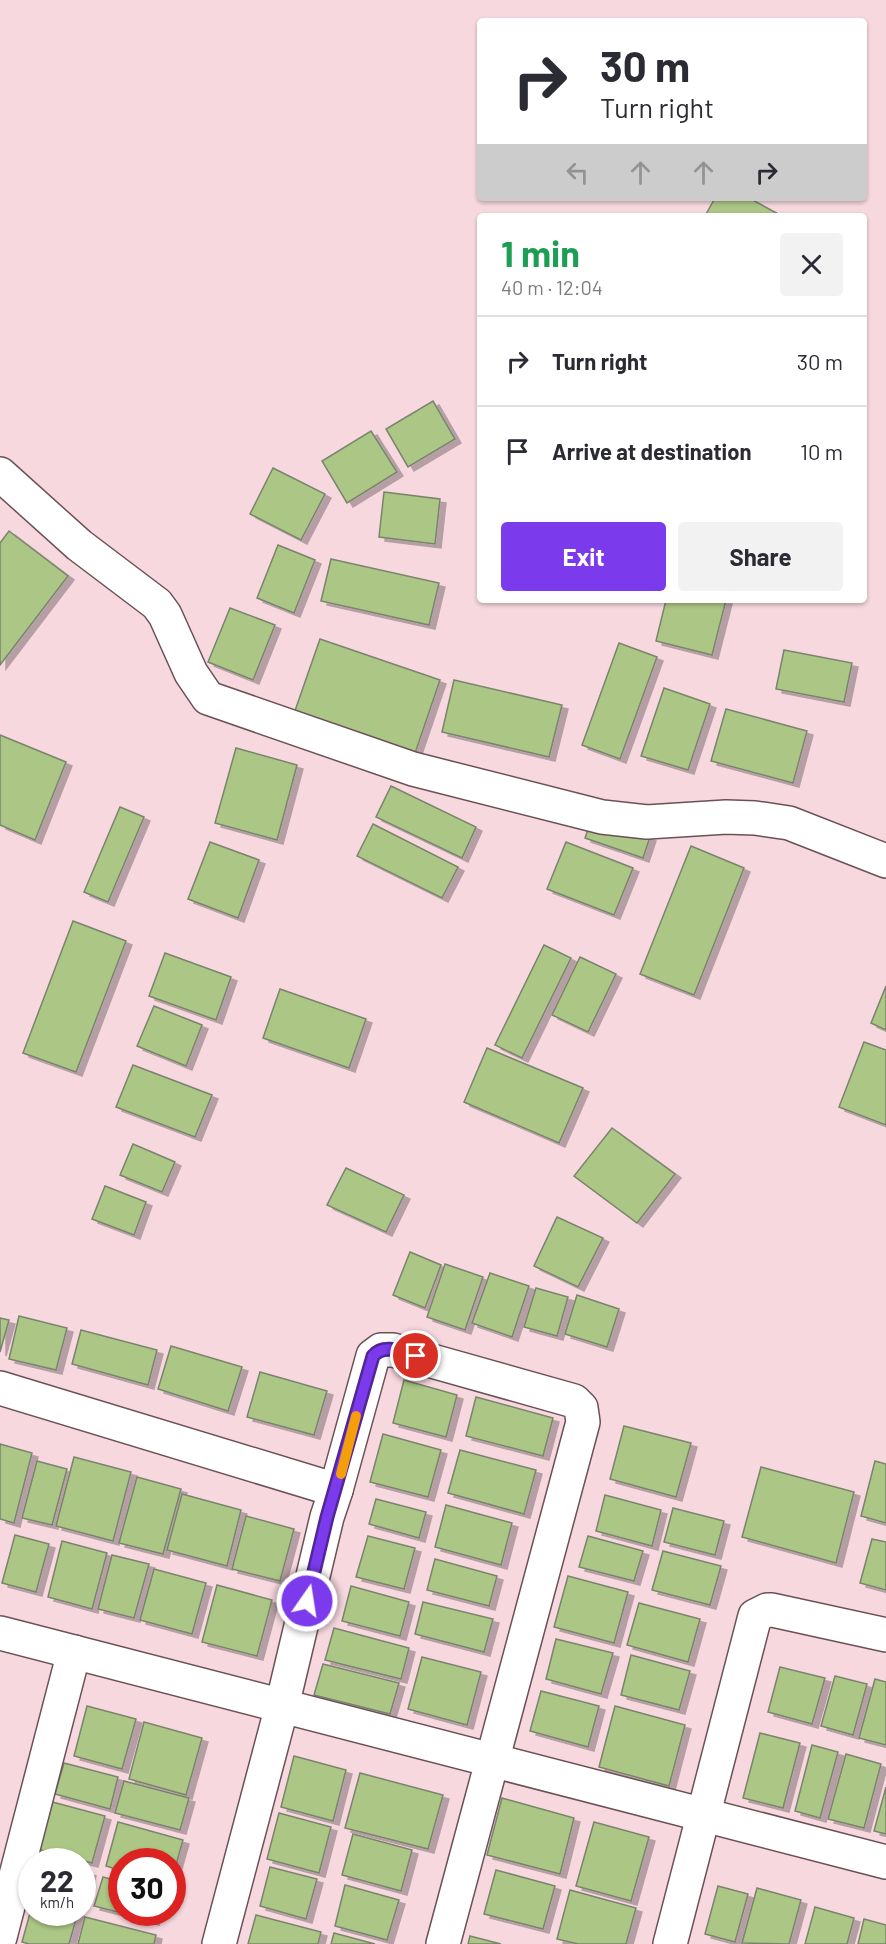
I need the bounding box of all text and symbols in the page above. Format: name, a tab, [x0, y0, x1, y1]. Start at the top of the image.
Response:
text: 30 m	[600, 40, 690, 90]
icon: right	[501, 42, 579, 120]
text: Turn right	[600, 91, 714, 123]
icon: left	[561, 156, 594, 189]
icon: ahead	[624, 156, 657, 189]
icon: ahead	[687, 156, 720, 189]
icon: right	[750, 156, 783, 189]
text: 1 min	[501, 231, 580, 274]
button: close	[780, 233, 843, 296]
text: 40 m · 12:04	[501, 275, 603, 299]
icon: right	[501, 345, 534, 378]
text: Turn right	[552, 348, 647, 374]
text: 30 m	[797, 348, 843, 374]
icon: arrive	[501, 435, 534, 468]
text: Arrive at destination	[552, 438, 751, 464]
text: 10 m	[800, 438, 843, 464]
button: Exit	[501, 522, 666, 591]
button: Share	[678, 522, 843, 591]
pin	[390, 1330, 441, 1381]
icon: arrive	[399, 1339, 432, 1372]
position arrow	[275, 1569, 339, 1633]
speed limit sign: 30	[108, 1848, 186, 1926]
text: 22	[40, 1862, 74, 1898]
text: km/h	[40, 1893, 74, 1911]

